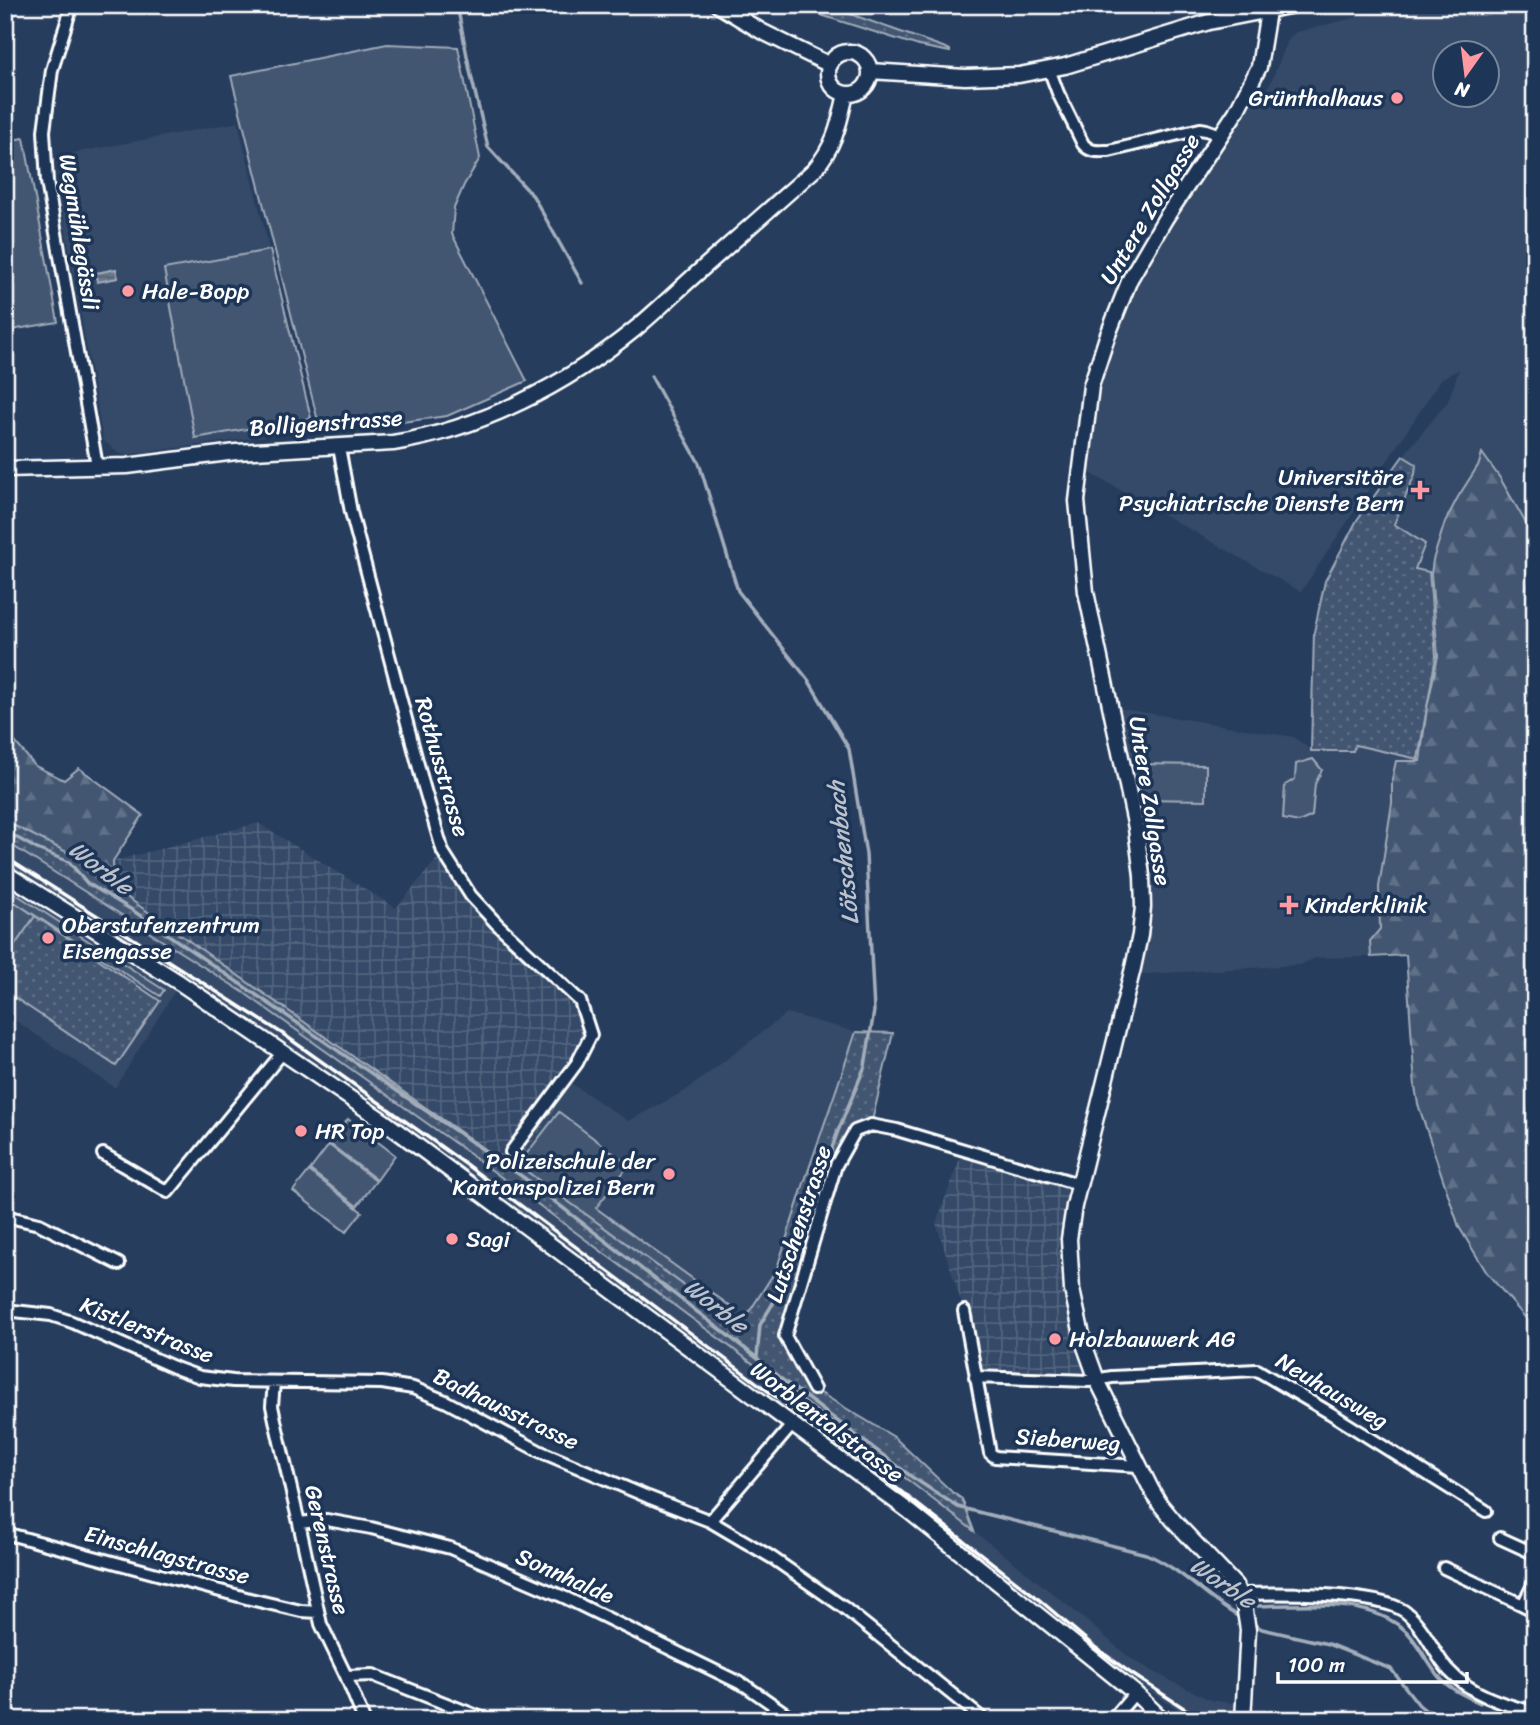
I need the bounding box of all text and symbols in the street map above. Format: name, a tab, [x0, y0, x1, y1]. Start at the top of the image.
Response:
north arrow	[1432, 38, 1502, 108]
text: N	[1451, 72, 1473, 108]
place label: Grünthalhaus	[1249, 78, 1383, 119]
marker: Grünthalhaus	[1389, 90, 1405, 106]
street label: Untere Zollgasse	[1088, 125, 1212, 293]
street label: Wegmühlegässli	[46, 151, 112, 314]
place label: Hale-Bopp	[142, 271, 249, 312]
marker: Hale-Bopp	[120, 283, 136, 299]
street label: Bolligenstrasse	[248, 397, 404, 449]
place label: Universitäre Psychiatrische Dienste Bern	[1119, 457, 1404, 524]
marker: Universitäre Psychiatrische Dienste Bern	[1410, 480, 1430, 500]
street label: Rothusstrasse	[402, 692, 482, 842]
street label: Untere Zollgasse	[1116, 713, 1184, 889]
water label: Lötschenbach	[814, 777, 871, 927]
water label: Worble	[59, 829, 145, 908]
place label: Kinderklinik	[1305, 885, 1428, 926]
marker: Kinderklinik	[1279, 895, 1299, 915]
place label: Oberstufenzentrum Eisengasse	[62, 905, 260, 972]
marker: Oberstufenzentrum Eisengasse	[40, 930, 56, 946]
place label: HR Top	[315, 1111, 384, 1152]
marker: HR Top	[293, 1123, 309, 1139]
street label: Lutschenstrasse	[754, 1140, 844, 1308]
place label: Polizeischule der Kantonspolizei Bern	[453, 1141, 657, 1208]
marker: Polizeischule der Kantonspolizei Bern	[661, 1166, 677, 1182]
place label: Sagi	[466, 1219, 511, 1260]
marker: Sagi	[444, 1231, 460, 1247]
water label: Worble	[674, 1267, 760, 1347]
street label: Kistlerstrasse	[74, 1285, 220, 1376]
place label: Holzbauwerk AG	[1069, 1319, 1236, 1360]
marker: Holzbauwerk AG	[1047, 1331, 1063, 1347]
street label: Neuhausweg	[1267, 1341, 1397, 1441]
street label: Worblentalstrasse	[741, 1350, 913, 1494]
street label: Badhausstrasse	[426, 1356, 586, 1462]
street label: Sieberweg	[1014, 1416, 1122, 1464]
street label: Gerenstrasse	[292, 1481, 362, 1619]
street label: Einschlagstrasse	[80, 1513, 255, 1597]
street label: Sonnhalde	[509, 1536, 621, 1616]
water label: Worble	[1181, 1545, 1267, 1622]
scale bar	[1278, 1641, 1466, 1685]
text: 100 m	[1288, 1646, 1345, 1684]

